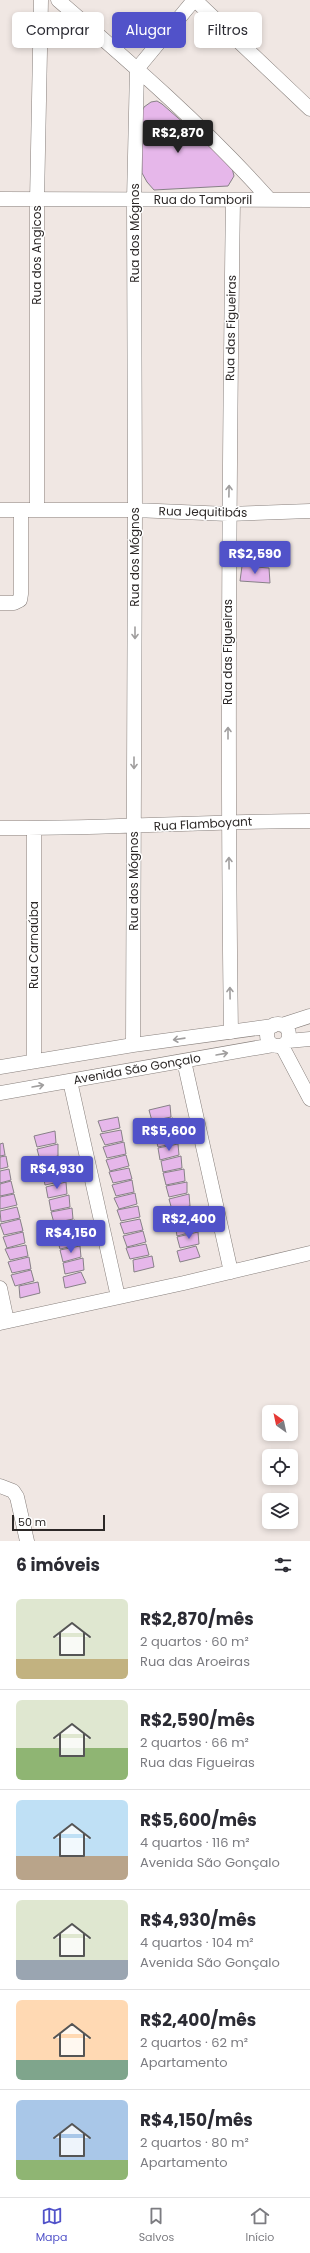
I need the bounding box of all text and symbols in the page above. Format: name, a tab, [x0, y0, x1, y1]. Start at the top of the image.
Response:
chip: Comprar	[12, 12, 104, 48]
chip: Alugar	[112, 12, 186, 48]
chip: Filtros	[194, 12, 262, 48]
pin: R$2,870	[141, 120, 215, 154]
text: R$2,870	[152, 123, 204, 142]
street label: Rua dos Mógnos	[126, 183, 143, 283]
street label: Rua do Tamboril	[154, 191, 252, 208]
street label: Rua dos Angicos	[28, 205, 45, 305]
street label: Rua das Figueiras	[221, 275, 240, 381]
one-way arrow	[225, 485, 233, 498]
street label: Rua Jequitibás	[159, 502, 247, 521]
street label: Rua dos Mógnos	[126, 507, 143, 607]
pin: R$2,590	[218, 541, 292, 575]
text: R$2,590	[228, 544, 282, 563]
street label: Rua das Figueiras	[219, 599, 236, 705]
one-way arrow	[131, 626, 139, 639]
one-way arrow	[224, 727, 232, 740]
one-way arrow	[130, 756, 138, 769]
street label: Rua Flamboyant	[153, 812, 253, 835]
street label: Rua dos Mógnos	[125, 831, 142, 931]
one-way arrow	[225, 857, 233, 870]
street label: Rua Carnaúba	[25, 901, 42, 989]
one-way arrow	[226, 987, 234, 1000]
one-way arrow	[173, 1035, 186, 1043]
street label: Avenida São Gonçalo	[72, 1049, 202, 1088]
one-way arrow	[215, 1050, 228, 1058]
one-way arrow	[32, 1082, 45, 1090]
pin: R$5,600	[132, 1118, 206, 1152]
text: R$5,600	[142, 1121, 196, 1140]
pin: R$4,930	[20, 1156, 94, 1190]
text: R$4,930	[30, 1159, 84, 1178]
pin: R$2,400	[152, 1206, 226, 1240]
text: R$2,400	[162, 1209, 216, 1228]
pin: R$4,150	[34, 1220, 108, 1254]
text: R$4,150	[45, 1223, 97, 1242]
north arrow	[262, 1405, 298, 1441]
map controls	[262, 1405, 298, 1529]
button: locate	[262, 1449, 298, 1485]
button: layers	[262, 1493, 298, 1529]
scale bar	[12, 1513, 105, 1532]
text: 50 m	[18, 1514, 46, 1530]
text: 6 imóveis	[16, 1553, 100, 1577]
icon: filters	[272, 1554, 294, 1576]
text: R$2,870/mês	[140, 1607, 254, 1631]
icon: home	[48, 1615, 96, 1663]
text: 2 quartos · 60 m²	[140, 1632, 249, 1651]
text: Rua das Aroeiras	[140, 1652, 250, 1671]
text: R$2,590/mês	[140, 1708, 255, 1732]
icon: home	[48, 1716, 96, 1764]
text: 2 quartos · 66 m²	[140, 1733, 249, 1752]
text: Rua das Figueiras	[140, 1753, 255, 1772]
text: R$5,600/mês	[140, 1808, 257, 1832]
icon: home	[48, 1816, 96, 1864]
text: 4 quartos · 116 m²	[140, 1833, 250, 1852]
text: Avenida São Gonçalo	[140, 1853, 280, 1872]
text: R$4,930/mês	[140, 1908, 256, 1932]
icon: home	[48, 1916, 96, 1964]
text: 4 quartos · 104 m²	[140, 1933, 254, 1952]
text: Avenida São Gonçalo	[140, 1953, 280, 1972]
text: R$2,400/mês	[140, 2008, 256, 2032]
icon: home	[48, 2016, 96, 2064]
text: 2 quartos · 62 m²	[140, 2033, 248, 2052]
text: Apartamento	[140, 2053, 228, 2072]
text: R$4,150/mês	[140, 2108, 253, 2132]
icon: home	[48, 2116, 96, 2164]
text: 2 quartos · 80 m²	[140, 2133, 249, 2152]
text: Apartamento	[140, 2153, 228, 2172]
tab: Mapa	[36, 2205, 67, 2246]
tab: Salvos	[139, 2205, 174, 2246]
tab: Início	[245, 2205, 274, 2246]

